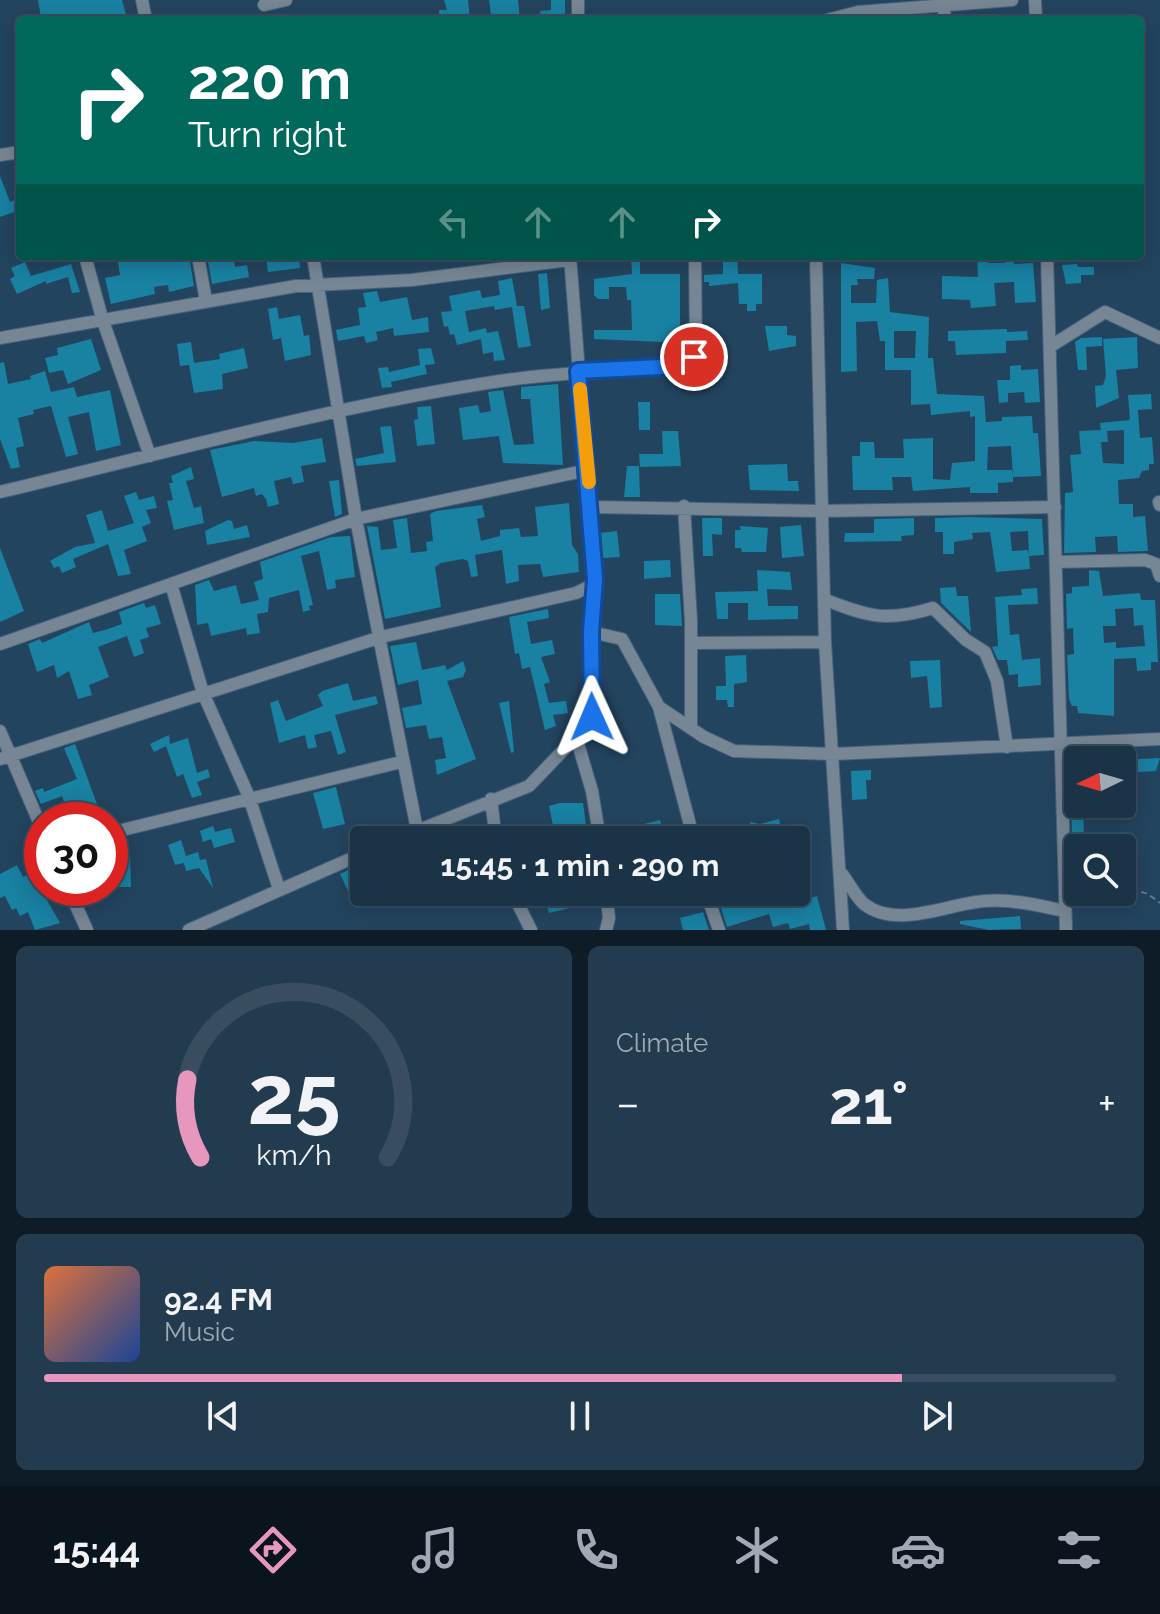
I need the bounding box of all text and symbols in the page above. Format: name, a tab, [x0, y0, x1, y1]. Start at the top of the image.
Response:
text: 220 m	[188, 46, 351, 112]
icon: right	[56, 48, 160, 152]
text: Turn right	[188, 113, 347, 155]
icon: left	[432, 200, 476, 244]
icon: ahead	[516, 200, 560, 244]
icon: ahead	[600, 200, 644, 244]
icon: right	[684, 200, 728, 244]
pin	[660, 323, 728, 391]
icon: arrive	[672, 335, 716, 379]
position arrow	[550, 675, 634, 759]
north arrow	[1064, 746, 1136, 818]
map controls	[1064, 746, 1136, 906]
speed limit sign: 30	[24, 802, 128, 906]
button: search	[1064, 834, 1136, 906]
text: 15:45 · 1 min · 290 m	[441, 848, 719, 883]
text: Climate	[616, 1028, 708, 1058]
text: 25	[247, 1046, 341, 1143]
text: 21°	[829, 1068, 908, 1138]
text: −	[616, 1078, 640, 1129]
text: +	[1098, 1078, 1116, 1129]
text: km/h	[256, 1138, 332, 1172]
text: 92.4 FM	[164, 1282, 273, 1317]
text: Music	[164, 1317, 235, 1347]
icon: previous	[201, 1394, 245, 1438]
icon: pause	[558, 1394, 602, 1438]
icon: next	[915, 1394, 959, 1438]
icon: directions	[245, 1522, 301, 1578]
icon: music	[407, 1522, 463, 1578]
icon: phone	[568, 1522, 624, 1578]
icon: climate	[729, 1522, 785, 1578]
icon: car	[890, 1522, 946, 1578]
icon: filters	[1051, 1522, 1107, 1578]
text: 15:44	[53, 1529, 140, 1571]

